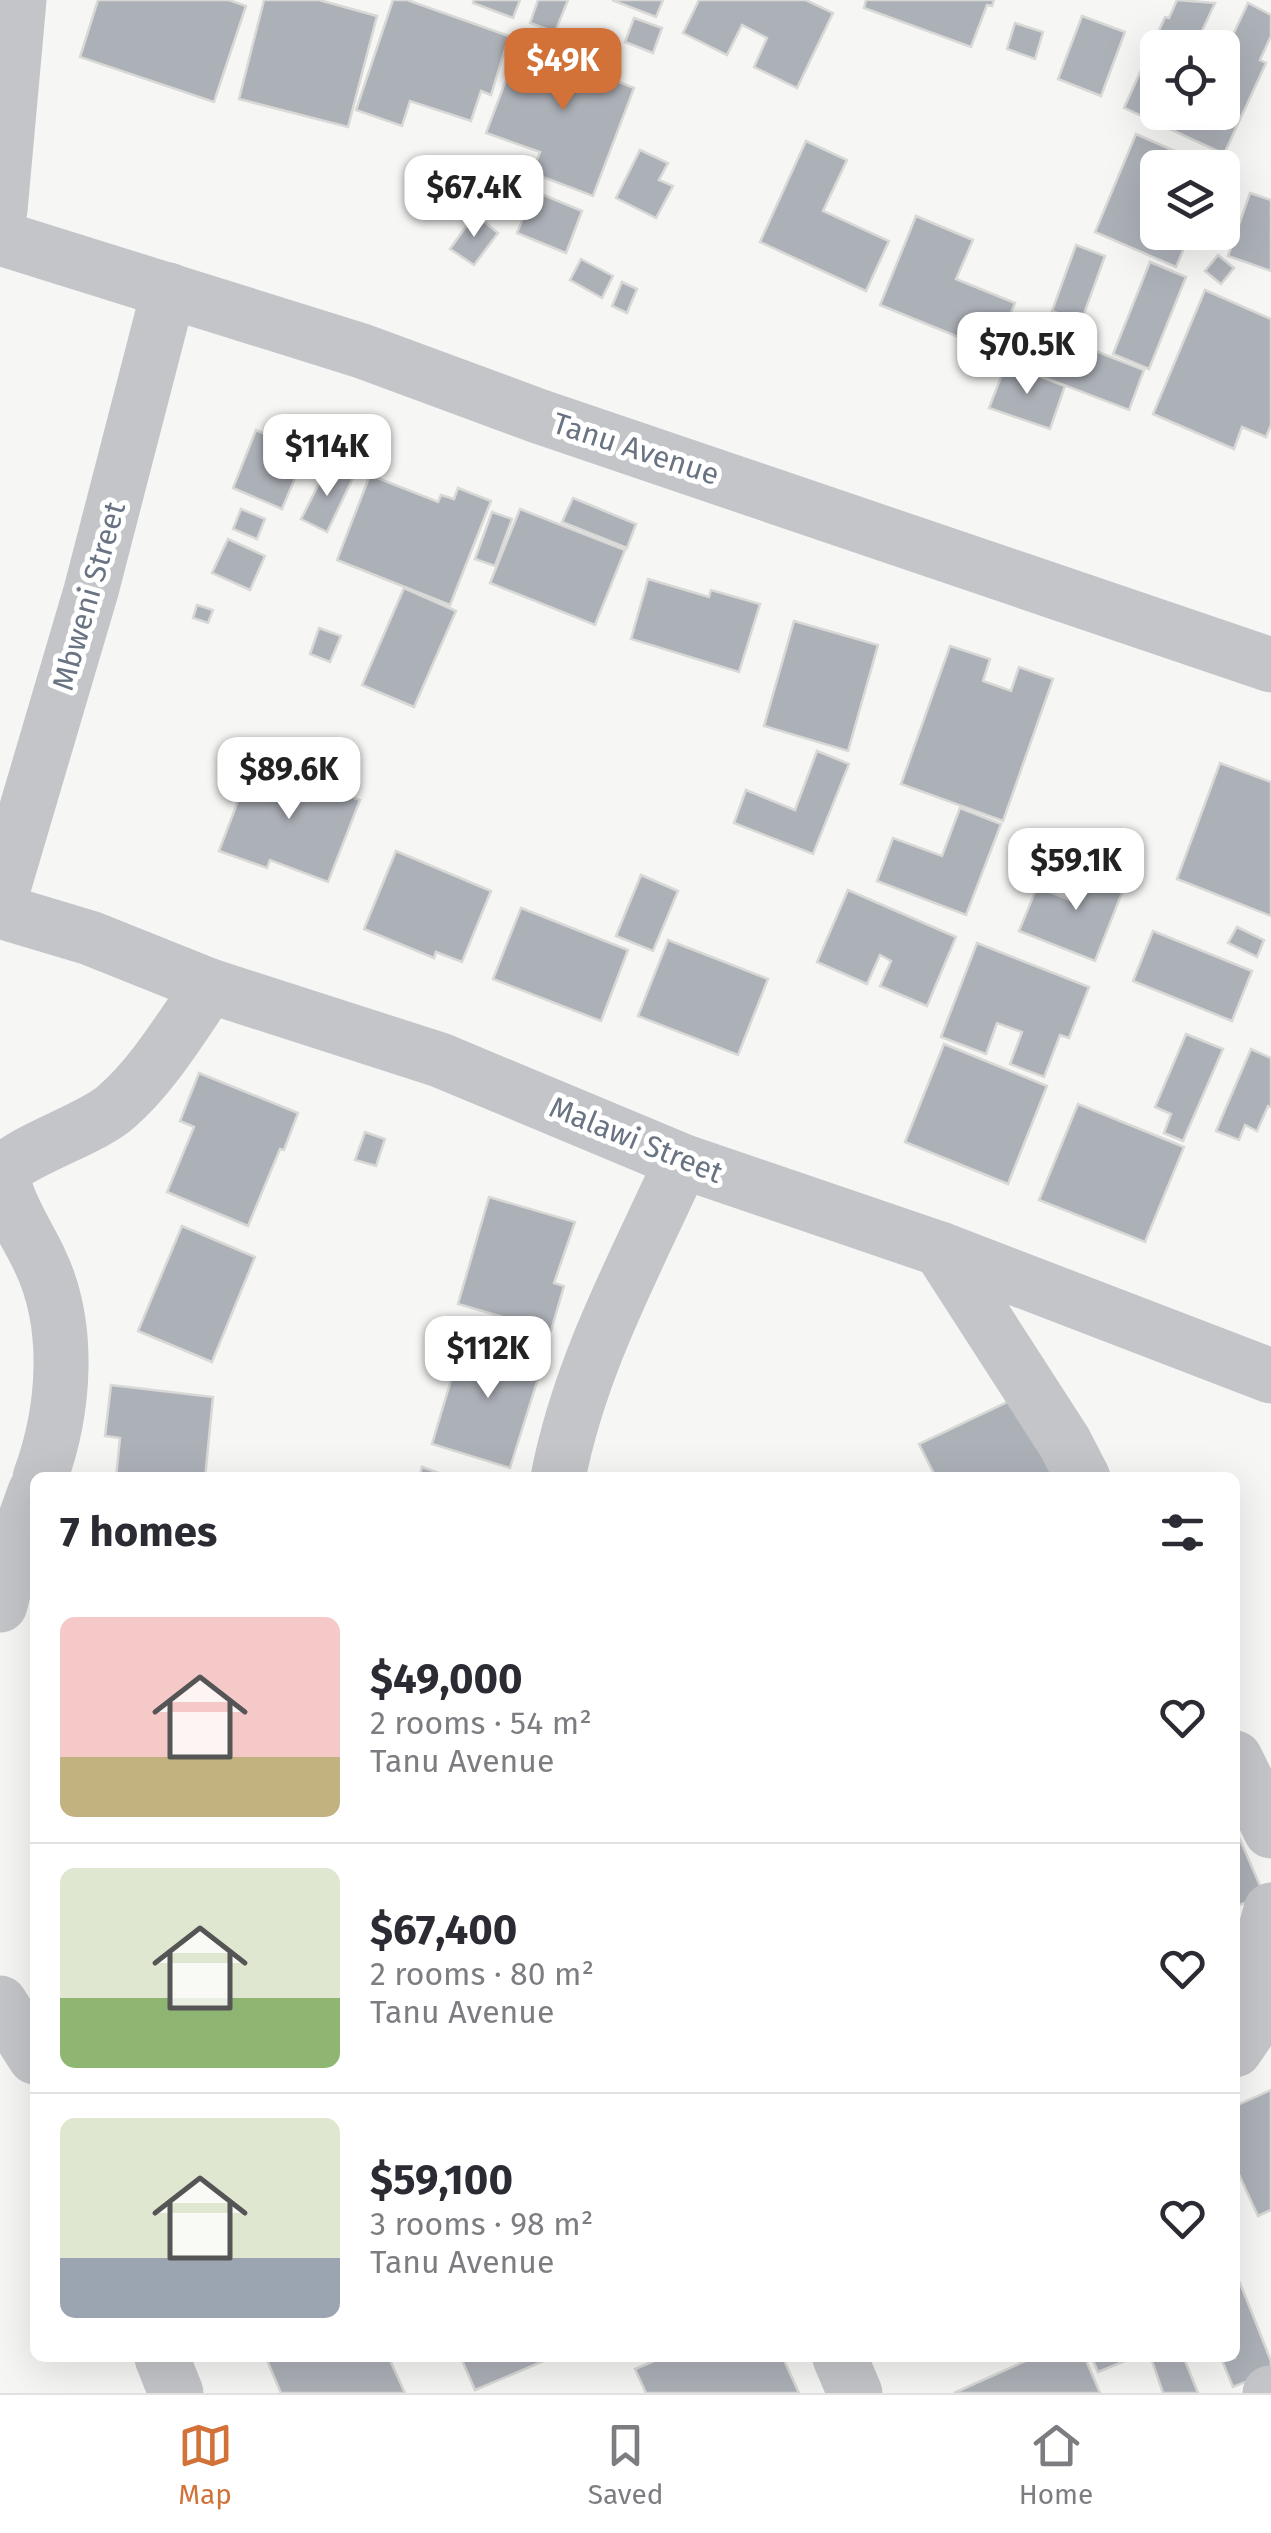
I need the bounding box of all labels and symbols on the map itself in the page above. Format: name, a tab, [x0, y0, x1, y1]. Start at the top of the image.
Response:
pin: $49K	[504, 28, 622, 113]
pin: $67.4K	[393, 155, 555, 240]
pin: $70.5K	[946, 312, 1108, 397]
street label: Tanu Avenue	[548, 405, 724, 493]
pin: $114K	[257, 414, 397, 499]
street label: Mbweni Street	[45, 497, 133, 694]
pin: $89.6K	[208, 737, 370, 822]
pin: $59.1K	[995, 828, 1157, 913]
street label: Malawi Street	[544, 1089, 728, 1191]
pin: $112K	[418, 1316, 558, 1401]

